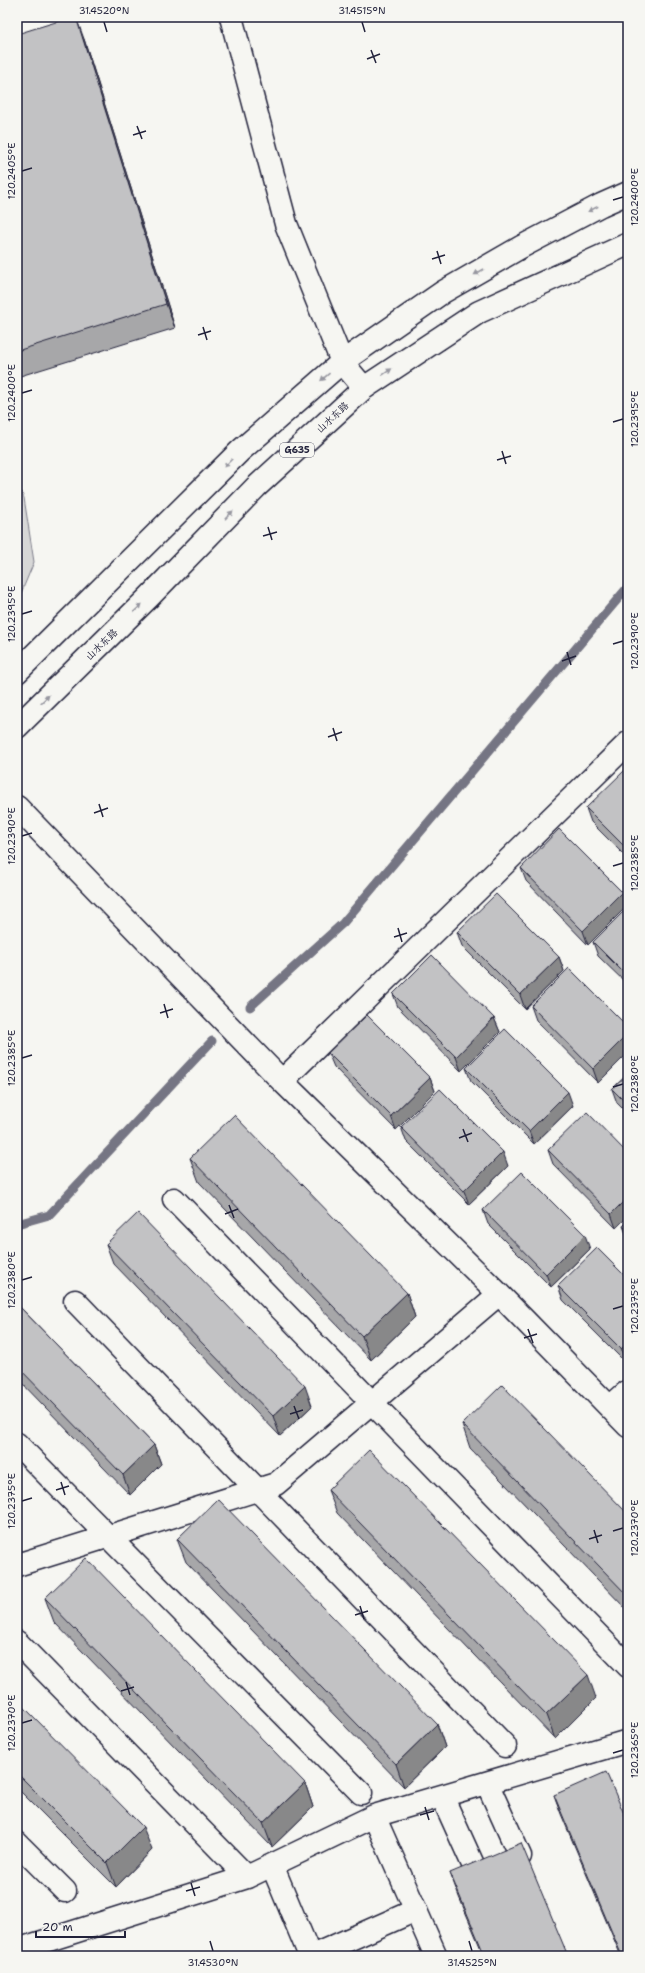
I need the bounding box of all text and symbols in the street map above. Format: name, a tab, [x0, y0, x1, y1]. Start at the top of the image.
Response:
text: 31.4520°N	[79, 4, 129, 17]
text: 31.4515°N	[338, 4, 386, 17]
text: 120.2405°E	[5, 143, 18, 199]
text: 120.2400°E	[628, 168, 641, 226]
one-way arrow	[587, 206, 598, 212]
one-way arrow	[473, 268, 485, 275]
text: 120.2400°E	[5, 364, 18, 422]
one-way arrow	[382, 369, 393, 376]
one-way arrow	[320, 372, 331, 381]
text: 120.2395°E	[628, 391, 641, 447]
street label: 山水东路	[313, 399, 351, 436]
road number: G635	[280, 443, 314, 457]
one-way arrow	[223, 458, 233, 468]
one-way arrow	[224, 510, 234, 520]
text: 120.2395°E	[5, 586, 18, 642]
one-way arrow	[133, 603, 143, 613]
text: 120.2390°E	[628, 612, 641, 670]
street label: 山水东路	[82, 626, 120, 663]
one-way arrow	[40, 694, 50, 704]
text: 120.2390°E	[5, 807, 18, 865]
text: 120.2385°E	[628, 835, 641, 891]
text: 120.2385°E	[5, 1030, 18, 1086]
text: 120.2380°E	[628, 1055, 641, 1113]
text: 120.2380°E	[5, 1251, 18, 1309]
text: 120.2375°E	[628, 1278, 641, 1334]
text: 120.2375°E	[5, 1473, 18, 1529]
text: 120.2370°E	[628, 1500, 641, 1557]
text: 120.2370°E	[5, 1695, 18, 1752]
text: 120.2365°E	[628, 1722, 641, 1778]
scale bar	[36, 1913, 125, 1939]
text: 20 m	[42, 1919, 73, 1935]
text: 31.4530°N	[188, 1956, 238, 1969]
text: 31.4525°N	[447, 1956, 497, 1969]

